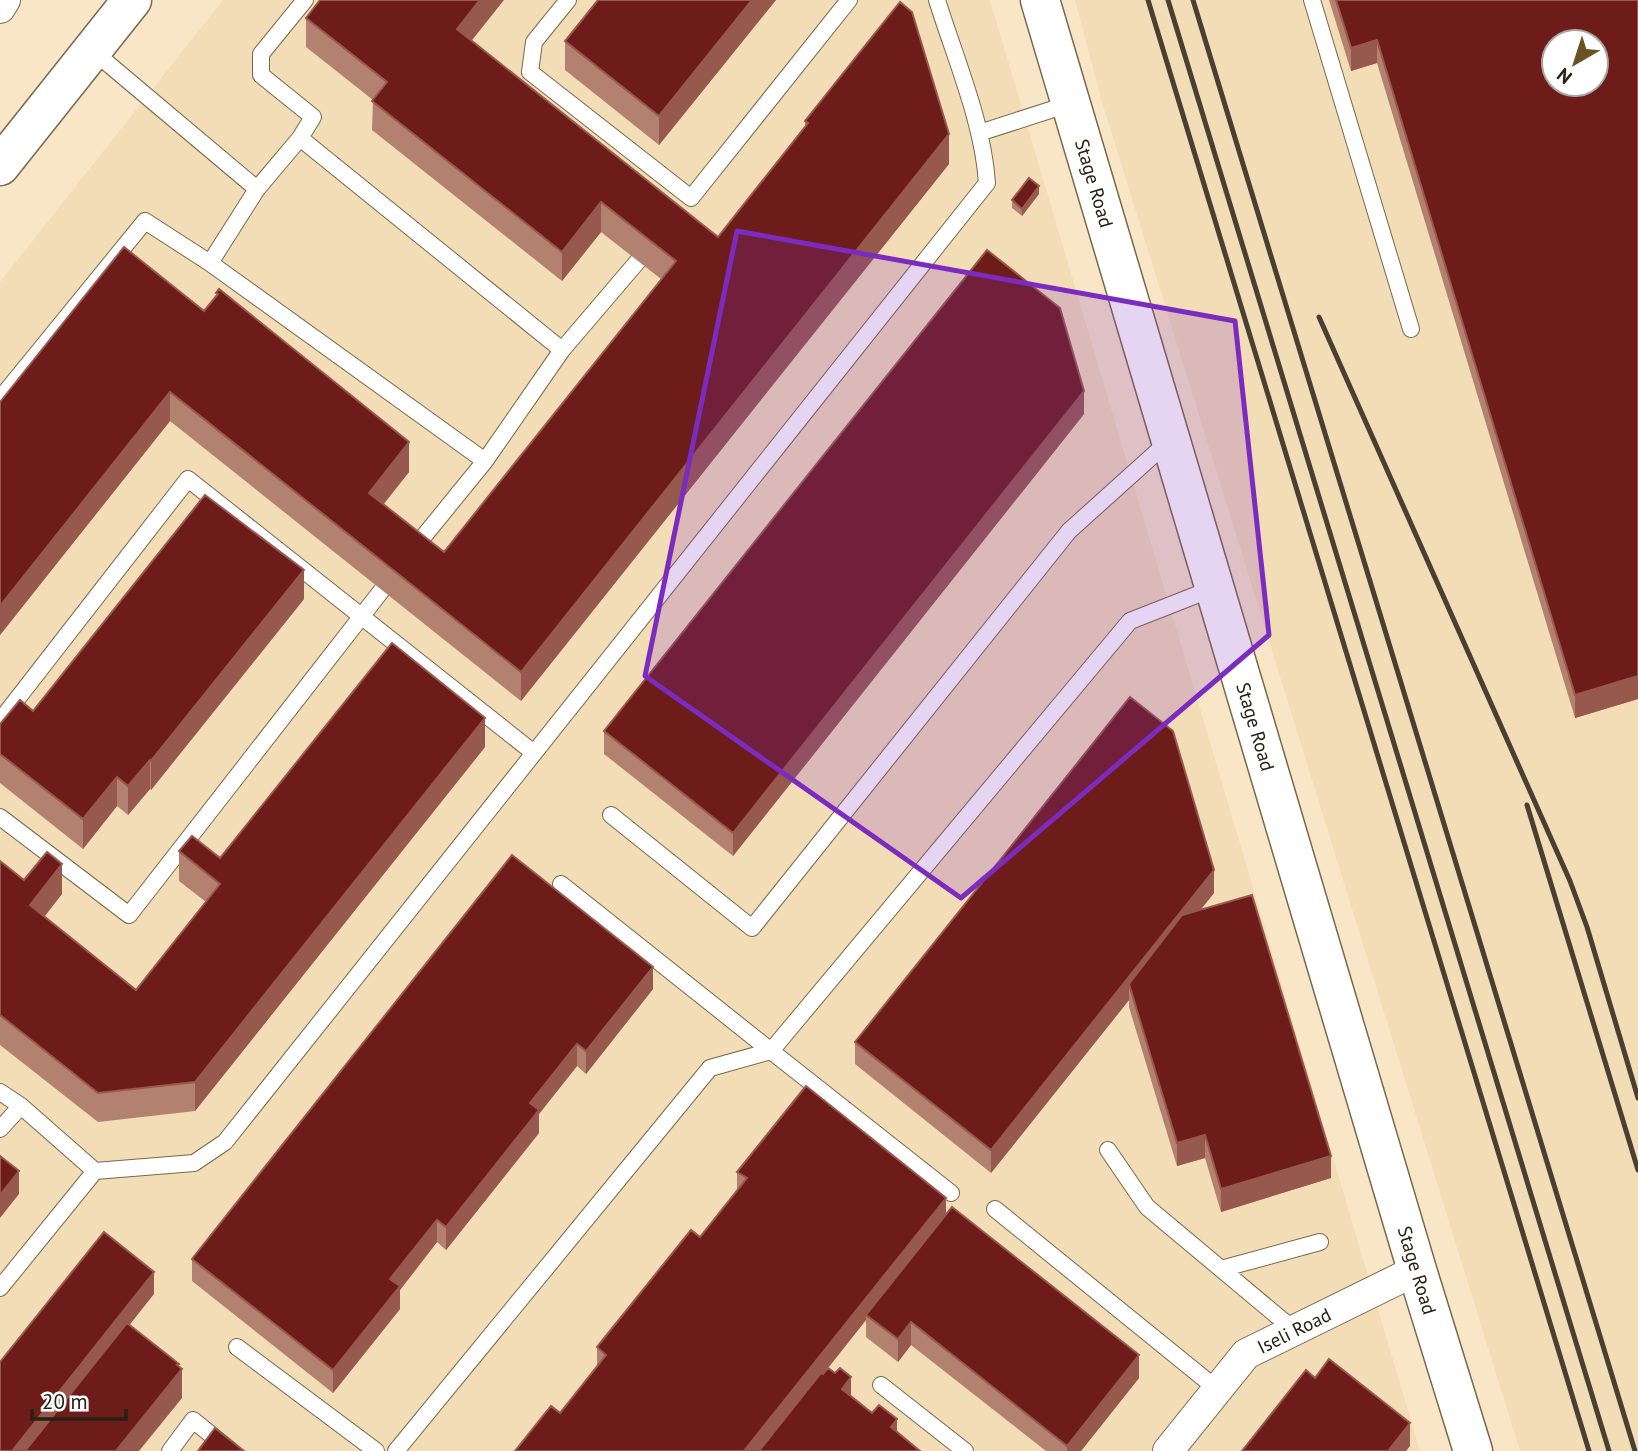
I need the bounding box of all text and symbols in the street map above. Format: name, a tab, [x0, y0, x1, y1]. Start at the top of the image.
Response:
north arrow	[1540, 28, 1610, 98]
text: N	[1552, 63, 1577, 89]
street label: Stage Road	[1070, 136, 1119, 230]
street label: Stage Road	[1231, 680, 1280, 774]
street label: Stage Road	[1393, 1223, 1442, 1317]
street label: Iseli Road	[1253, 1302, 1335, 1359]
scale bar	[32, 1378, 126, 1422]
text: 20 m	[42, 1388, 88, 1415]

